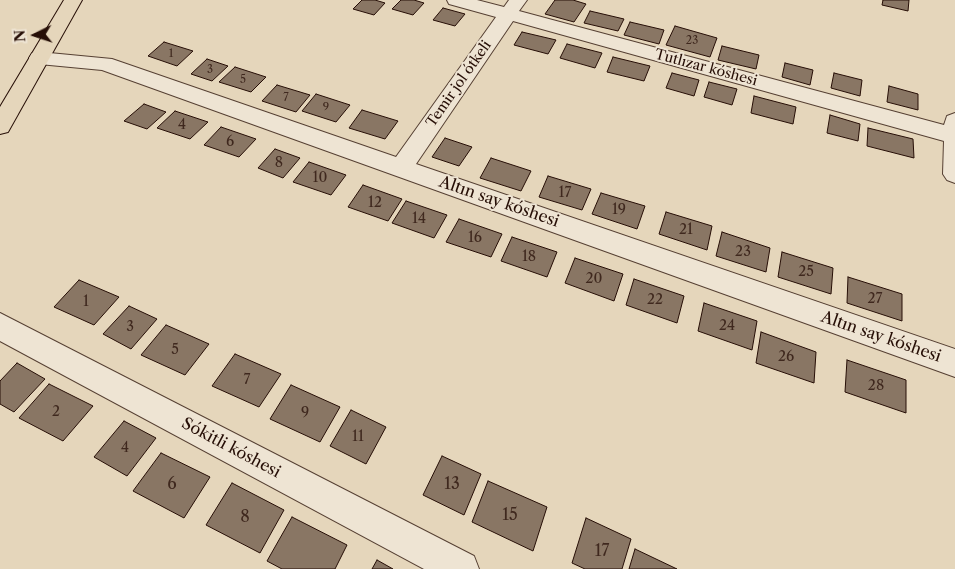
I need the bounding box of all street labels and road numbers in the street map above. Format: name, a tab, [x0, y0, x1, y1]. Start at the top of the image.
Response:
street label: Temir jol ótkeli	[423, 38, 495, 130]
street label: Tutlızar kóshesi	[653, 46, 759, 90]
street label: Altın say kóshesi	[436, 172, 562, 232]
street label: Altın say kóshesi	[818, 307, 944, 367]
street label: Sókitli kóshesi	[178, 414, 284, 482]

